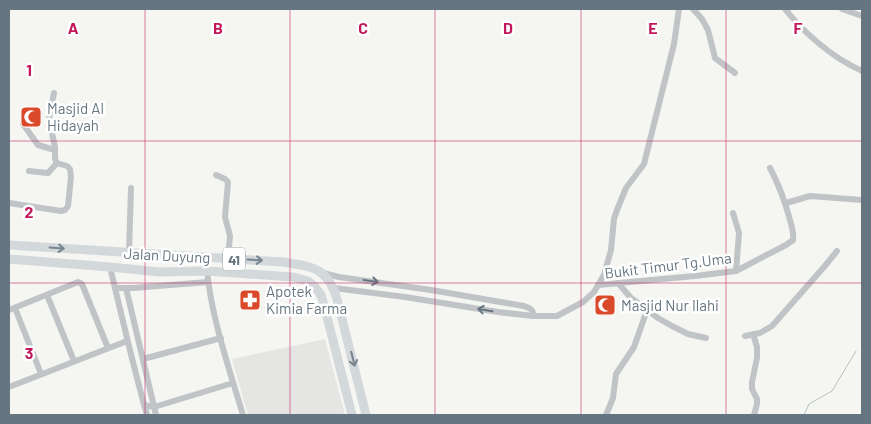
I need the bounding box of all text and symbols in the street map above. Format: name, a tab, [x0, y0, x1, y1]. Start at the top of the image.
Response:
text: A	[68, 18, 79, 37]
text: B	[213, 18, 223, 37]
text: C	[358, 18, 368, 37]
text: D	[503, 18, 513, 37]
text: E	[648, 18, 658, 37]
text: F	[794, 18, 803, 37]
text: 1	[26, 60, 32, 79]
place label: Masjid Al Hidayah	[47, 99, 104, 134]
mosque icon: Masjid Al Hidayah	[19, 105, 43, 129]
text: 2	[25, 202, 34, 221]
one-way arrow	[49, 244, 65, 253]
street label: Jalan Duyung	[123, 244, 211, 266]
road number: 41	[223, 248, 245, 270]
street label: Bukit Timur Tg.Uma	[603, 248, 733, 282]
one-way arrow	[246, 256, 262, 265]
one-way arrow	[363, 276, 379, 286]
place label: Apotek Kimia Farma	[266, 282, 347, 317]
pharmacy icon: Apotek Kimia Farma	[238, 288, 262, 312]
mosque icon: Masjid Nur Ilahi	[593, 293, 617, 317]
place label: Masjid Nur Ilahi	[621, 296, 719, 314]
one-way arrow	[477, 305, 493, 315]
text: 3	[25, 343, 33, 362]
one-way arrow	[349, 351, 358, 367]

